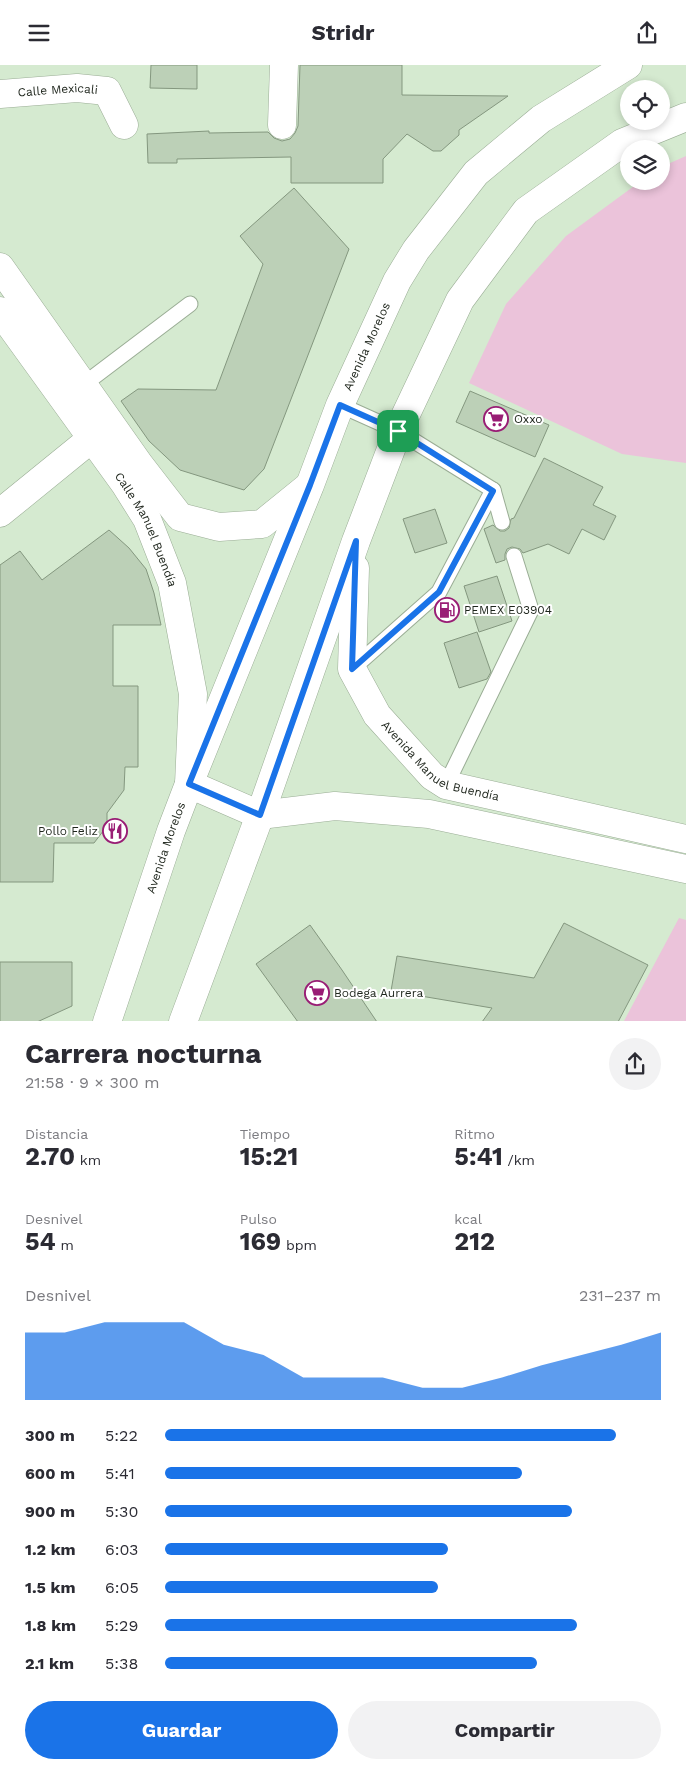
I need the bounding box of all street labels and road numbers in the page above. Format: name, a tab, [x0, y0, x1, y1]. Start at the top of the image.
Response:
street label: Calle Mexicali	[17, 81, 99, 100]
street label: Avenida Morelos	[340, 300, 393, 393]
street label: Calle Manuel Buendía	[112, 470, 180, 588]
street label: Avenida Manuel Buendía	[379, 718, 501, 804]
street label: Avenida Morelos	[144, 800, 188, 895]

